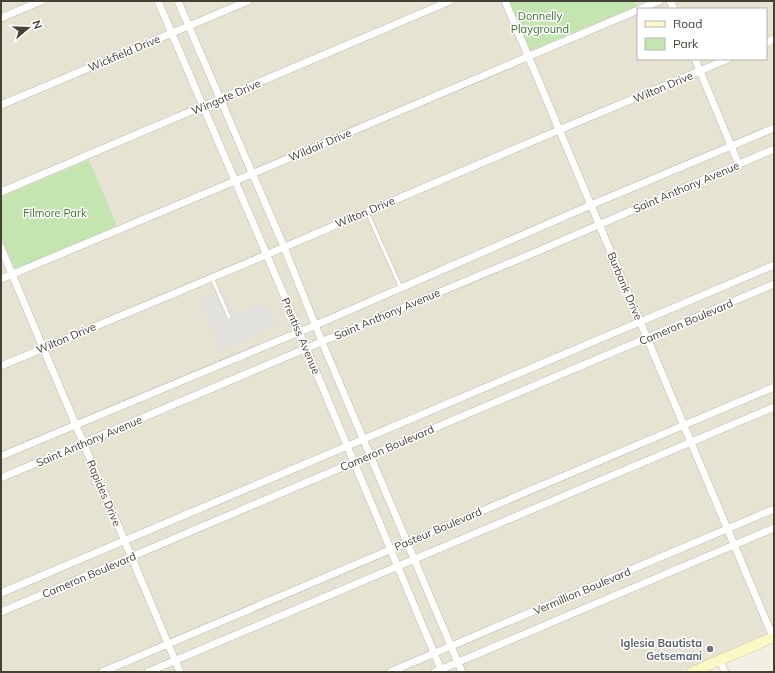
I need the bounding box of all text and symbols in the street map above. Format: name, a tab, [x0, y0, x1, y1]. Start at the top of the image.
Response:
north arrow	[8, 8, 48, 48]
legend	[637, 8, 767, 60]
park label: Donnelly Playground	[511, 9, 569, 36]
text: Road	[673, 16, 702, 31]
text: N	[29, 19, 45, 31]
street label: Wickfield Drive	[86, 32, 162, 74]
text: Park	[673, 36, 699, 51]
street label: Wilton Drive	[631, 68, 695, 106]
street label: Wingate Drive	[189, 76, 263, 118]
street label: Wildair Drive	[287, 126, 353, 164]
street label: Saint Anthony Avenue	[631, 158, 741, 216]
street label: Wilton Drive	[333, 193, 397, 231]
park label: Filmore Park	[23, 206, 87, 220]
street label: Burbank Drive	[604, 250, 646, 322]
street label: Saint Anthony Avenue	[332, 285, 442, 343]
street label: Prentiss Avenue	[279, 296, 323, 376]
street label: Cameron Boulevard	[637, 296, 735, 348]
street label: Wilton Drive	[34, 319, 98, 357]
street label: Saint Anthony Avenue	[34, 412, 144, 470]
street label: Cameron Boulevard	[338, 422, 436, 474]
street label: Rapides Drive	[84, 458, 124, 528]
street label: Pasteur Boulevard	[392, 504, 484, 554]
street label: Cameron Boulevard	[40, 549, 138, 601]
street label: Vermillion Boulevard	[531, 564, 633, 618]
place label: Iglesia Bautista Getsemani	[620, 636, 702, 663]
marker: Iglesia Bautista Getsemani	[705, 644, 715, 654]

